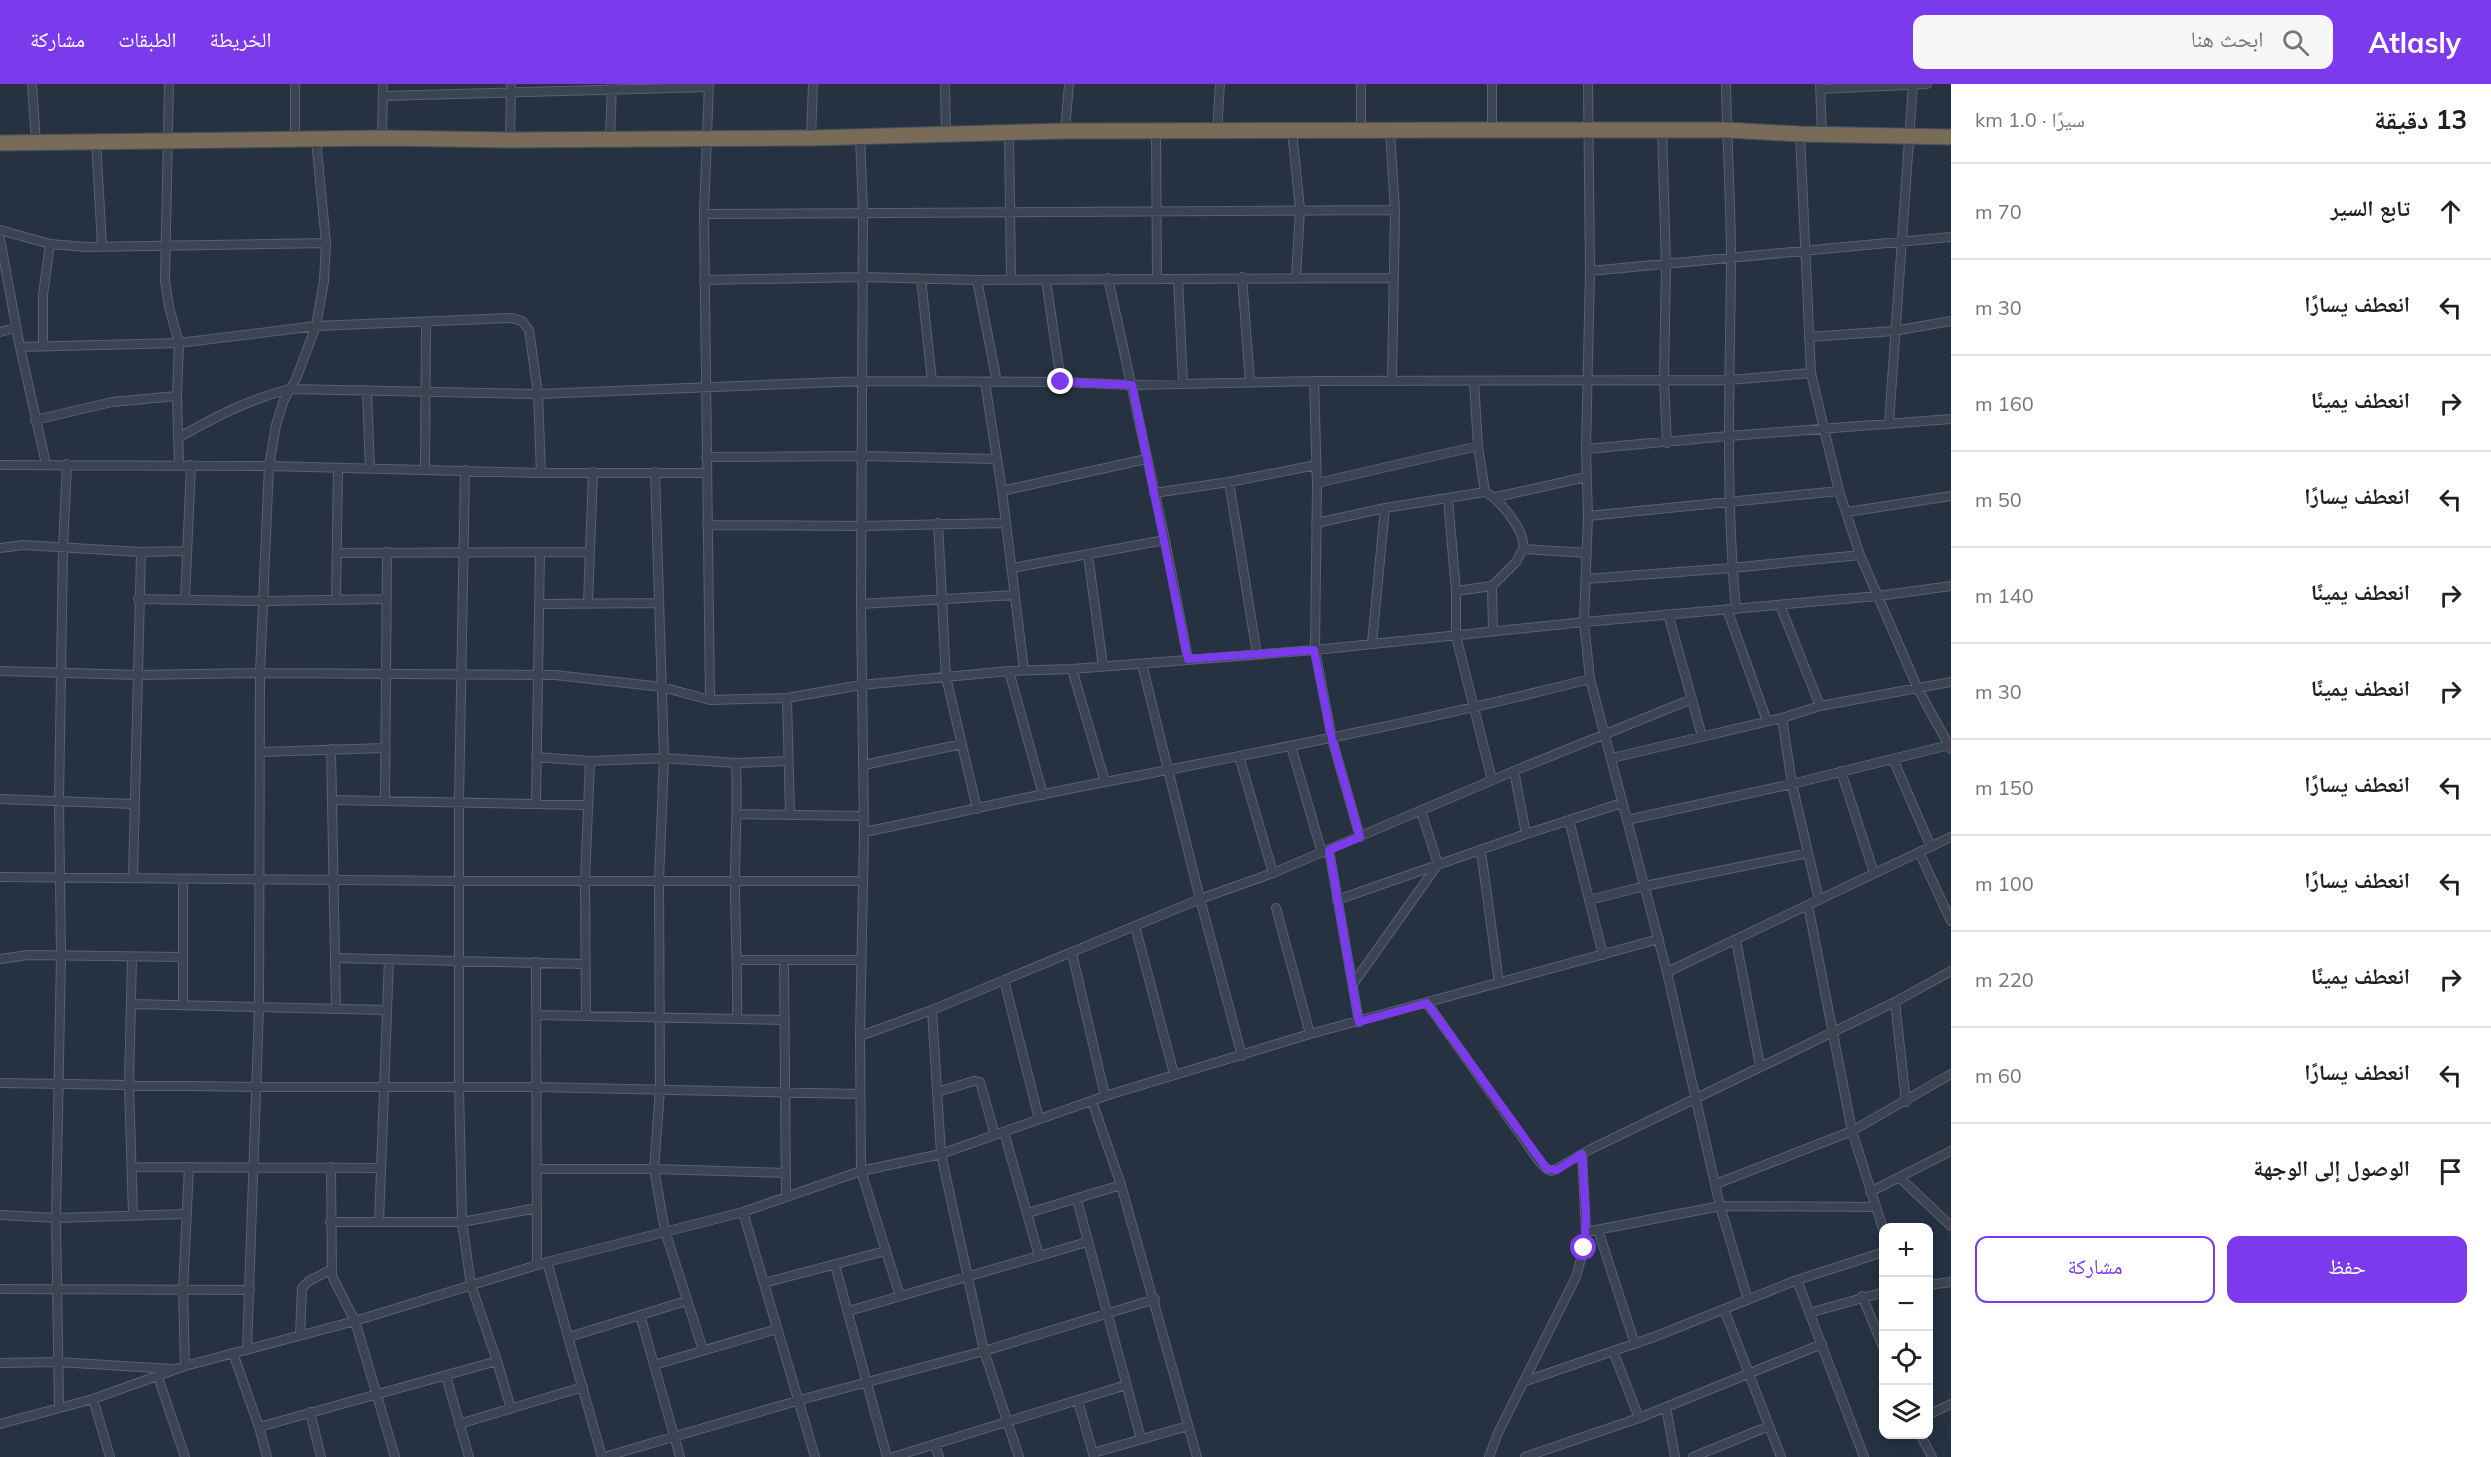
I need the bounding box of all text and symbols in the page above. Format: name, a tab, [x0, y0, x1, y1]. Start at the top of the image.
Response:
search box	[1913, 15, 2333, 69]
text: ابحث هنا	[2191, 25, 2264, 53]
text: Atlasly	[2369, 25, 2461, 60]
text: مشاركة	[30, 26, 85, 52]
text: الطبقات	[118, 26, 177, 52]
text: الخريطة	[210, 26, 271, 52]
icon: search	[2279, 26, 2312, 59]
text: 13 دقيقة	[2374, 103, 2467, 136]
text: سيرًا · 1.0 km	[1975, 107, 2085, 132]
text: تابع السير	[2331, 194, 2410, 222]
icon: ahead	[2434, 195, 2467, 228]
text: 70 m	[1975, 199, 2022, 224]
text: انعطف يسارًا	[2304, 290, 2410, 318]
icon: left	[2434, 291, 2467, 324]
text: 30 m	[1975, 295, 2022, 320]
route end	[1047, 368, 1073, 394]
text: انعطف يمينًا	[2311, 386, 2410, 414]
icon: right	[2434, 387, 2467, 420]
text: 160 m	[1975, 391, 2034, 416]
text: انعطف يسارًا	[2304, 482, 2410, 510]
icon: left	[2434, 483, 2467, 516]
text: 50 m	[1975, 487, 2022, 512]
text: انعطف يمينًا	[2311, 578, 2410, 606]
icon: right	[2434, 579, 2467, 612]
text: 140 m	[1975, 583, 2034, 608]
text: انعطف يمينًا	[2311, 674, 2410, 702]
icon: right	[2434, 675, 2467, 708]
text: 30 m	[1975, 679, 2022, 704]
text: انعطف يسارًا	[2304, 770, 2410, 798]
icon: left	[2434, 771, 2467, 804]
text: 150 m	[1975, 775, 2034, 800]
text: انعطف يسارًا	[2304, 866, 2410, 894]
icon: left	[2434, 867, 2467, 900]
text: 100 m	[1975, 871, 2034, 896]
text: انعطف يمينًا	[2311, 962, 2410, 990]
icon: right	[2434, 963, 2467, 996]
text: 220 m	[1975, 967, 2034, 992]
text: انعطف يسارًا	[2304, 1058, 2410, 1086]
icon: left	[2434, 1059, 2467, 1092]
text: 60 m	[1975, 1063, 2022, 1088]
text: الوصول إلى الوجهة	[2253, 1154, 2410, 1182]
icon: arrive	[2434, 1155, 2467, 1188]
map controls	[1879, 1223, 1933, 1439]
button: +	[1879, 1223, 1933, 1277]
route start	[1570, 1234, 1596, 1260]
button: مشاركة	[1975, 1236, 2215, 1303]
button: حفظ	[2227, 1236, 2467, 1303]
button: −	[1879, 1277, 1933, 1331]
button: locate	[1879, 1331, 1933, 1385]
button: layers	[1879, 1385, 1933, 1439]

